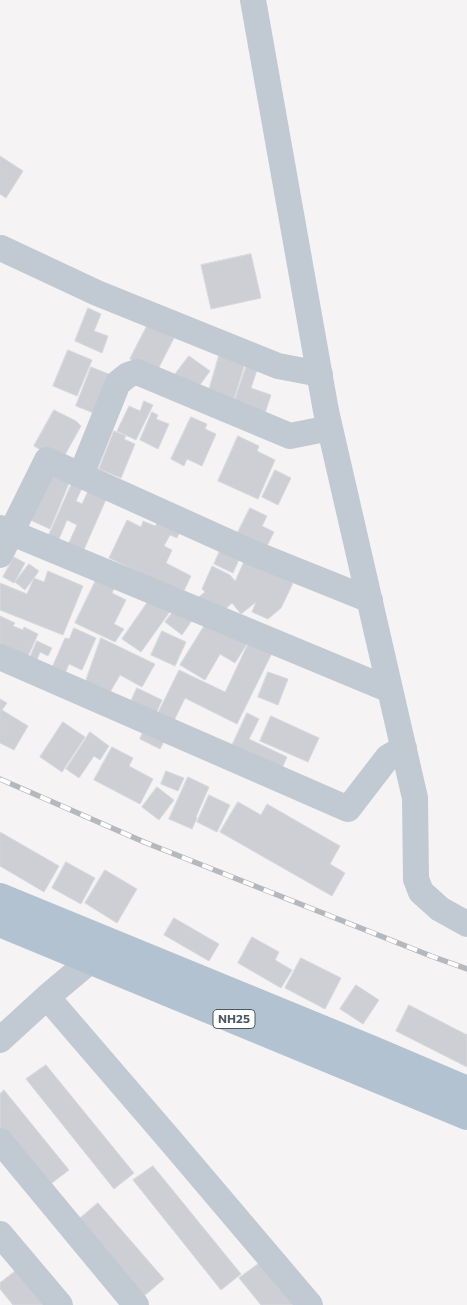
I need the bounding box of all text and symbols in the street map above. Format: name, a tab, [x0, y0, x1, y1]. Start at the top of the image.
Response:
road number: NH25	[213, 1010, 255, 1028]

